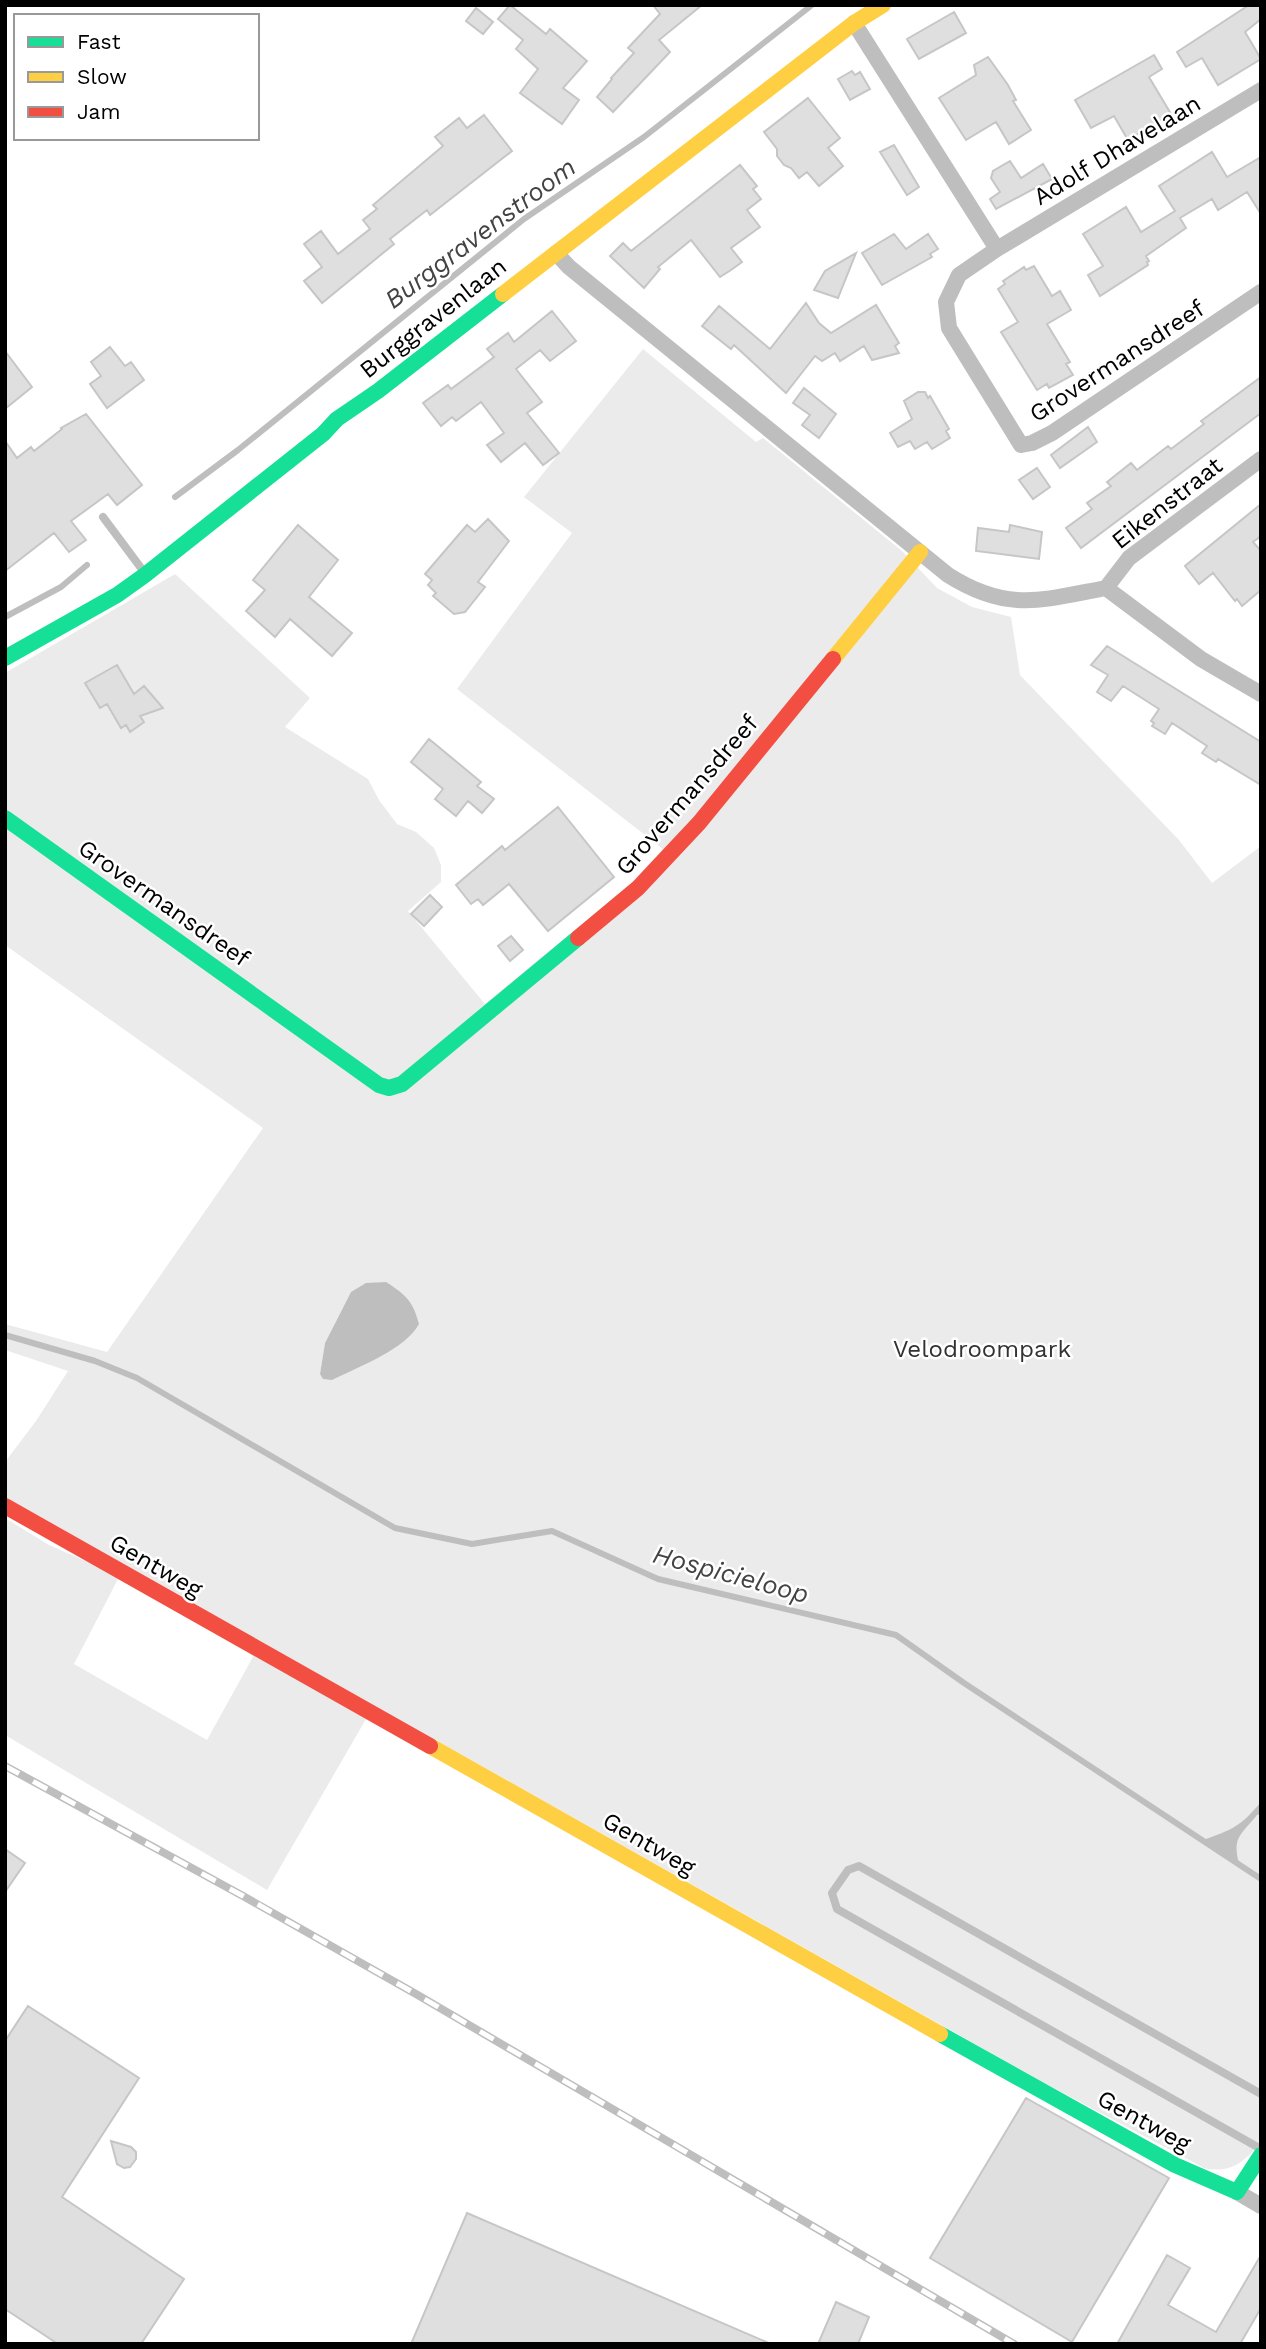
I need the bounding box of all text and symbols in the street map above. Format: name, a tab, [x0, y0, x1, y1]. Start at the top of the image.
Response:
legend	[14, 14, 259, 140]
text: Fast	[77, 29, 121, 54]
text: Slow	[77, 64, 127, 89]
street label: Adolf Dhavelaan	[1028, 89, 1206, 211]
text: Jam	[77, 99, 120, 124]
water label: Burggravenstroom	[379, 151, 581, 315]
street label: Burggravenlaan	[354, 252, 512, 384]
street label: Grovermansdreef	[1024, 294, 1210, 428]
street label: Eikenstraat	[1106, 451, 1228, 555]
street label: Grovermansdreef	[610, 709, 764, 881]
street label: Grovermansdreef	[73, 833, 256, 973]
park label: Velodroompark	[893, 1335, 1071, 1363]
street label: Gentweg	[105, 1528, 207, 1604]
water label: Hospicieloop	[650, 1539, 812, 1609]
street label: Gentweg	[598, 1806, 700, 1882]
street label: Gentweg	[1092, 2084, 1196, 2158]

